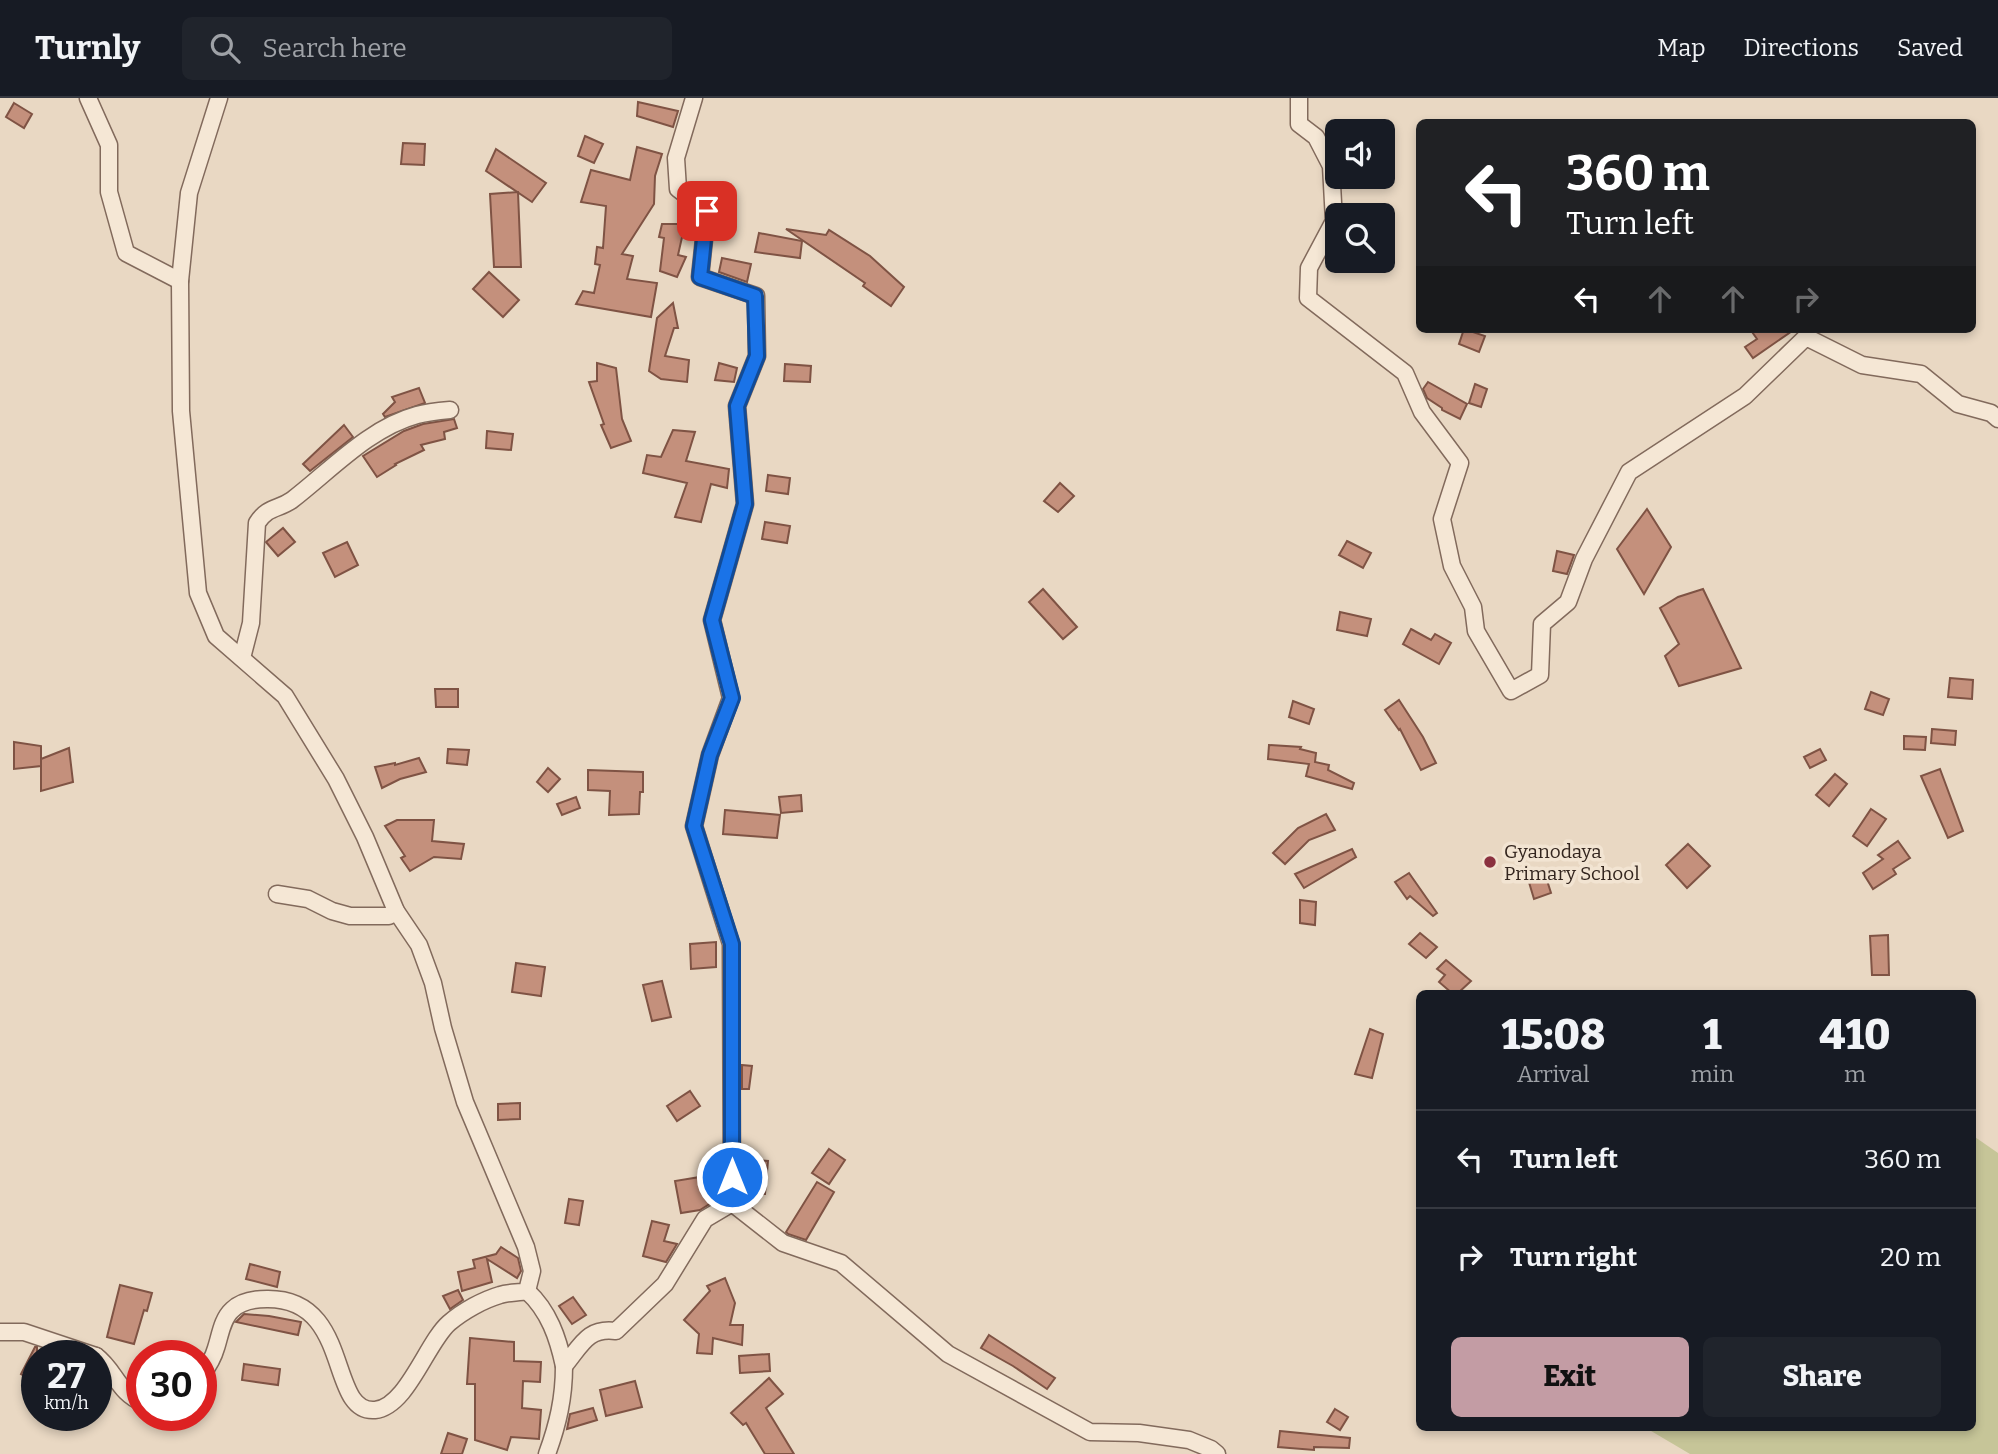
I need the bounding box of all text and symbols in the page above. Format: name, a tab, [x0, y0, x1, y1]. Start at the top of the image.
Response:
search box	[182, 17, 672, 80]
text: Turnly	[35, 28, 140, 68]
icon: search	[206, 29, 244, 67]
text: Search here	[262, 33, 407, 64]
text: Map	[1657, 34, 1706, 62]
text: Directions	[1744, 34, 1859, 62]
text: Saved	[1897, 34, 1963, 62]
map controls	[1325, 119, 1395, 273]
button: sound	[1325, 119, 1395, 189]
text: 360 m	[1566, 144, 1710, 203]
icon: left	[1451, 147, 1542, 238]
pin	[677, 181, 737, 241]
icon: arrive	[688, 192, 726, 230]
button: search	[1325, 203, 1395, 273]
text: Turn left	[1566, 204, 1694, 242]
icon: left	[1568, 280, 1606, 318]
icon: ahead	[1641, 280, 1679, 318]
icon: ahead	[1714, 280, 1752, 318]
icon: right	[1787, 280, 1825, 318]
place label: Gyanodaya Primary School	[1504, 840, 1640, 885]
marker: Gyanodaya Primary School	[1482, 854, 1498, 870]
text: 15:08	[1501, 1010, 1605, 1060]
text: 1	[1703, 1010, 1722, 1060]
text: 410	[1819, 1010, 1891, 1060]
text: Arrival	[1517, 1060, 1590, 1088]
text: min	[1691, 1060, 1734, 1088]
text: m	[1844, 1060, 1866, 1088]
position arrow	[695, 1140, 769, 1214]
icon: left	[1451, 1140, 1489, 1178]
text: Turn left	[1510, 1144, 1618, 1175]
text: 360 m	[1864, 1144, 1941, 1175]
icon: right	[1451, 1238, 1489, 1276]
text: Turn right	[1510, 1242, 1637, 1273]
text: 20 m	[1880, 1242, 1941, 1273]
button: Exit	[1451, 1337, 1689, 1417]
button: Share	[1703, 1337, 1941, 1417]
speed limit sign: 30	[126, 1340, 217, 1431]
text: 27	[47, 1355, 86, 1397]
text: km/h	[44, 1392, 89, 1414]

